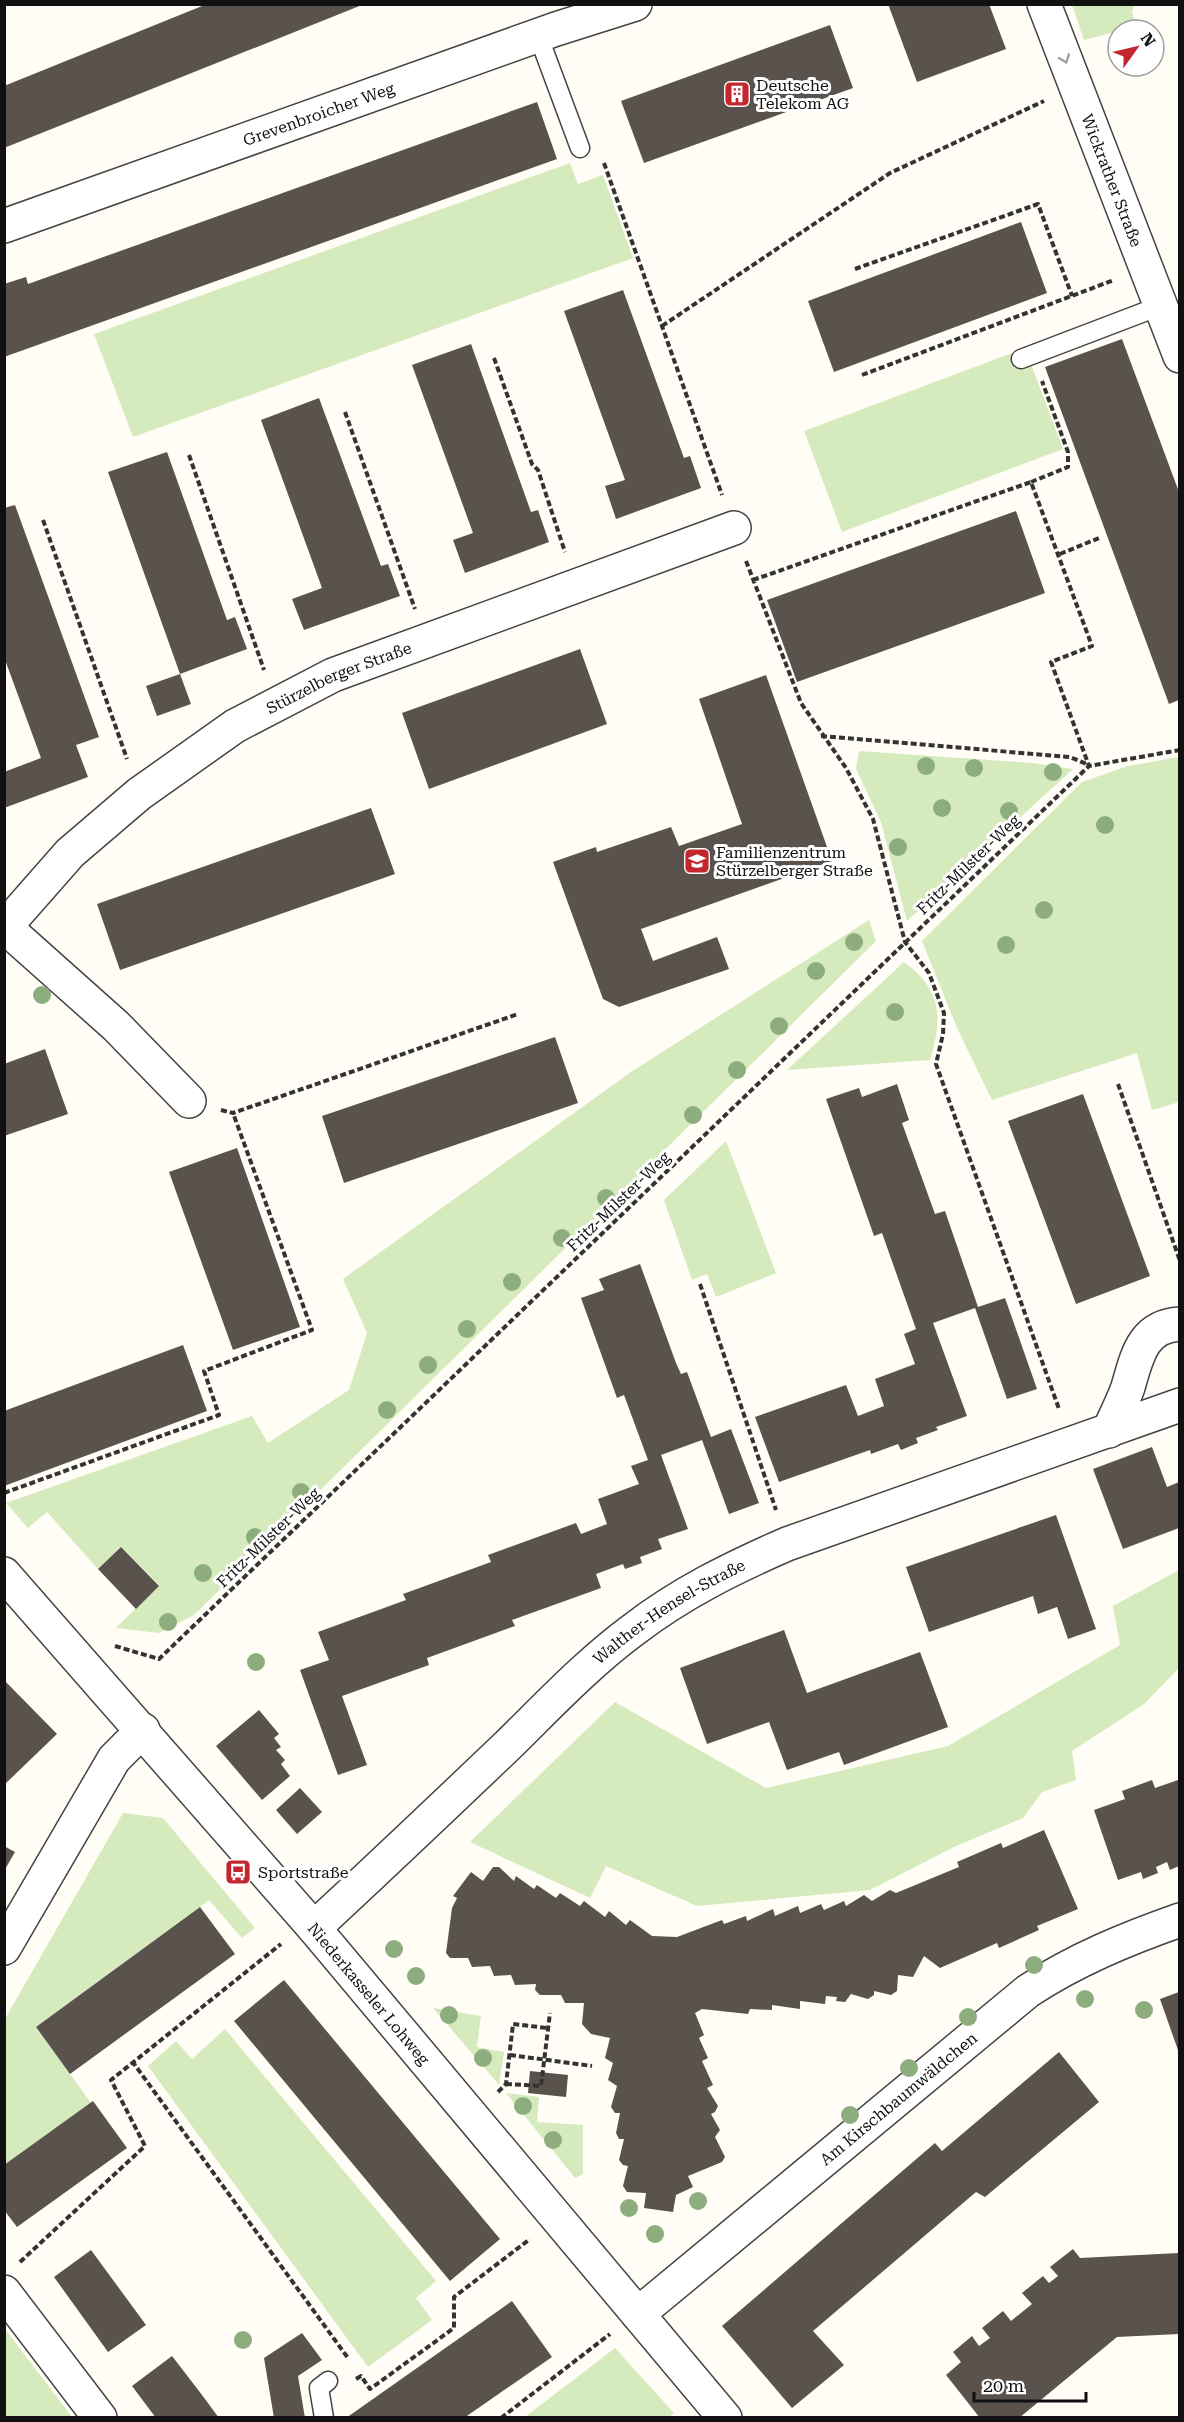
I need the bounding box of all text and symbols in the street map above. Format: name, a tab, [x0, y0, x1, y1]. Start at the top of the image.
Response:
north arrow	[1106, 18, 1166, 78]
text: N	[1137, 29, 1159, 50]
one-way arrow	[1057, 53, 1070, 64]
place label: Deutsche Telekom AG	[756, 76, 850, 113]
street label: Grevenbroicher Weg	[241, 78, 398, 150]
building icon: Deutsche Telekom AG	[722, 79, 752, 109]
street label: Wickrather Straße	[1077, 111, 1146, 250]
street label: Stürzelberger Straße	[263, 638, 414, 718]
street label: Fritz-Milster-Weg	[913, 810, 1025, 918]
place label: Familienzentrum Stürzelberger Straße	[716, 843, 873, 880]
school or university icon: Familienzentrum Stürzelberger Straße	[682, 846, 712, 876]
street label: Fritz-Milster-Weg	[563, 1147, 675, 1255]
street label: Fritz-Milster-Weg	[213, 1483, 325, 1591]
street label: Walther-Hensel-Straße	[589, 1555, 748, 1668]
bus stop icon: Sportstraße	[223, 1857, 253, 1887]
place label: Sportstraße	[258, 1863, 349, 1882]
street label: Niederkasseler Lohweg	[304, 1919, 434, 2069]
street label: Am Kirschbaumwäldchen	[816, 2028, 981, 2169]
scale bar	[974, 2365, 1086, 2403]
text: 20 m	[983, 2375, 1024, 2396]

